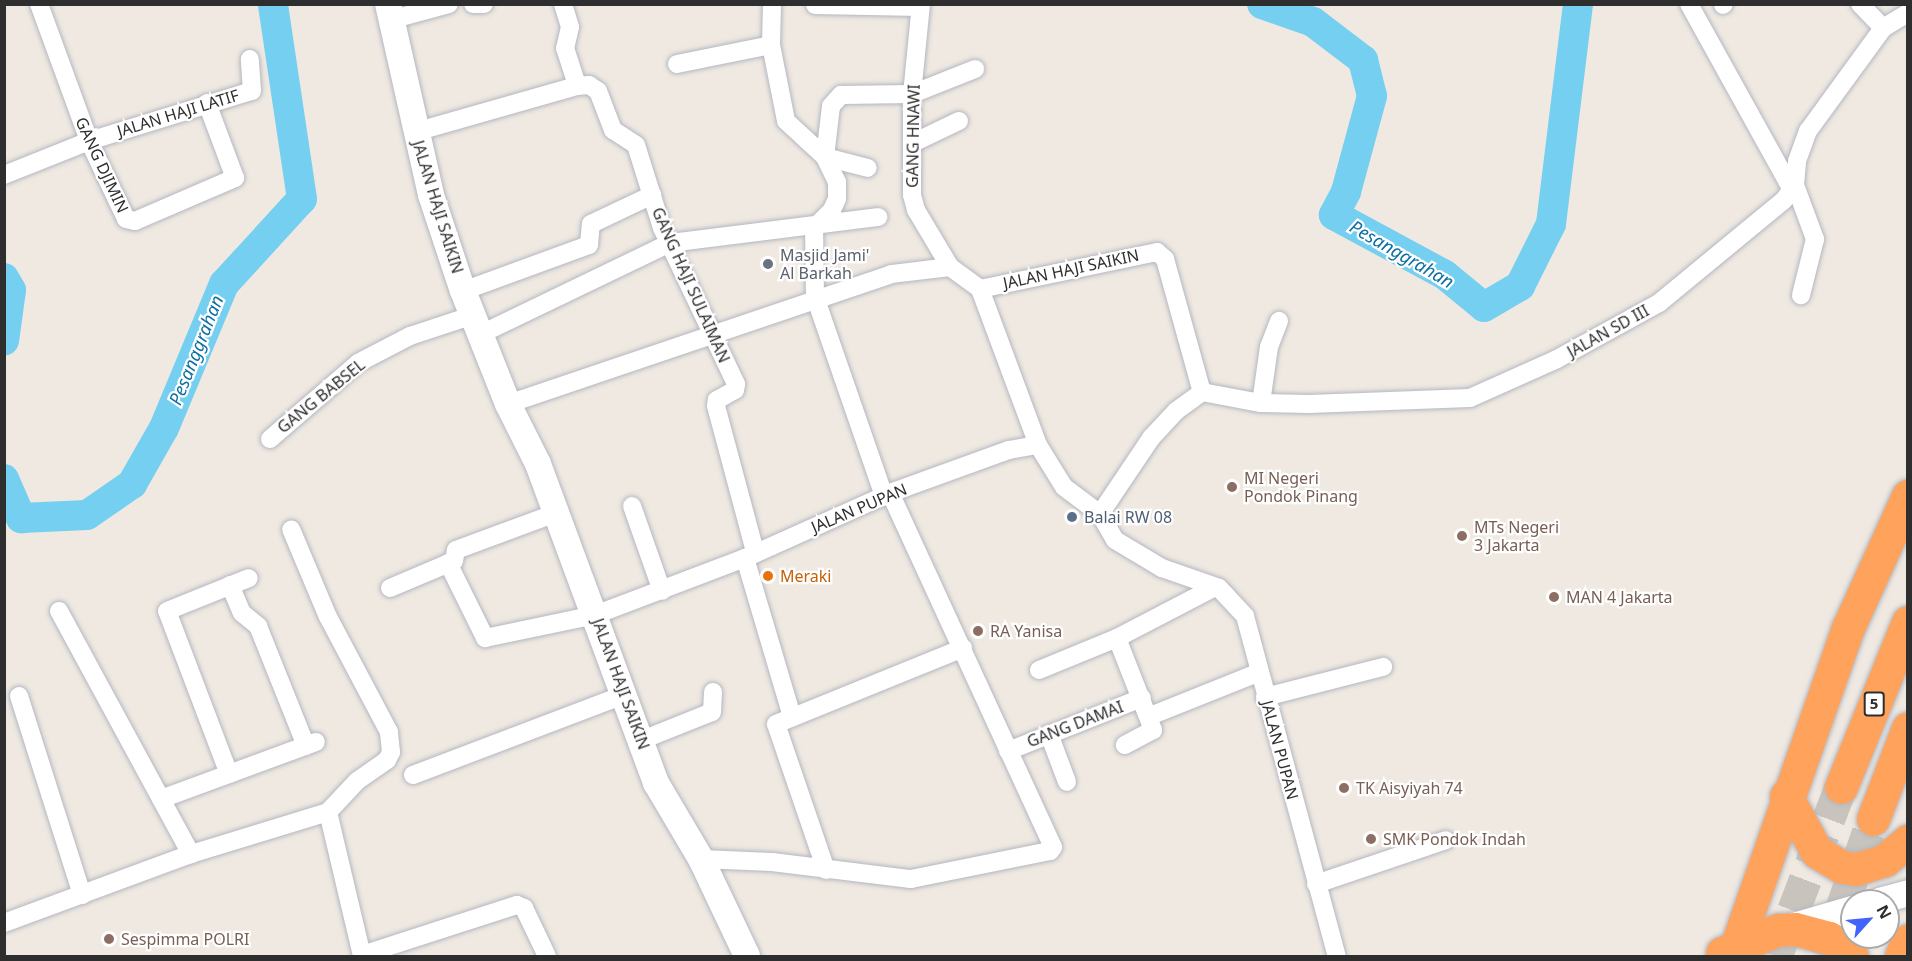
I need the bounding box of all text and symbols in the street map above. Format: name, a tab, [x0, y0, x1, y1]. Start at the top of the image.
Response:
street label: GANG HNAWI	[902, 84, 924, 188]
street label: JALAN HAJI LATIF	[115, 85, 241, 141]
street label: GANG DJIMIN	[71, 114, 133, 216]
street label: JALAN HAJI SAIKIN	[409, 138, 467, 276]
street label: GANG HAJI SULAIMAN	[648, 204, 734, 366]
water label: Pesanggrahan	[1346, 216, 1458, 292]
place label: Masjid Jami' Al Barkah	[780, 245, 869, 283]
street label: JALAN HAJI SAIKIN	[1001, 245, 1141, 293]
marker: Masjid Jami' Al Barkah	[761, 257, 775, 271]
water label: Pesanggrahan	[164, 292, 228, 408]
street label: JALAN SD III	[1564, 301, 1652, 361]
street label: GANG BABSEL	[273, 355, 369, 437]
place label: MI Negeri Pondok Pinang	[1244, 468, 1358, 506]
street label: JALAN PUPAN	[808, 479, 910, 537]
marker: MI Negeri Pondok Pinang	[1225, 480, 1239, 494]
place label: Balai RW 08	[1084, 507, 1172, 527]
marker: Balai RW 08	[1065, 510, 1079, 524]
place label: MTs Negeri 3 Jakarta	[1474, 517, 1559, 555]
marker: MTs Negeri 3 Jakarta	[1455, 529, 1469, 543]
place label: Meraki	[780, 566, 831, 586]
marker: Meraki	[761, 569, 775, 583]
place label: MAN 4 Jakarta	[1566, 587, 1673, 607]
marker: MAN 4 Jakarta	[1547, 590, 1561, 604]
street label: JALAN HAJI SAIKIN	[588, 616, 654, 752]
place label: RA Yanisa	[990, 621, 1062, 641]
marker: RA Yanisa	[971, 624, 985, 638]
road number: 5	[1864, 692, 1884, 716]
street label: GANG DAMAI	[1024, 697, 1126, 751]
street label: JALAN PUPAN	[1258, 698, 1302, 802]
place label: TK Aisyiyah 74	[1356, 778, 1463, 798]
marker: TK Aisyiyah 74	[1337, 781, 1351, 795]
place label: SMK Pondok Indah	[1383, 829, 1526, 849]
marker: SMK Pondok Indah	[1364, 832, 1378, 846]
north arrow	[1840, 889, 1900, 949]
text: N	[1871, 901, 1897, 923]
place label: Sespimma POLRI	[121, 929, 249, 949]
marker: Sespimma POLRI	[102, 932, 116, 946]

